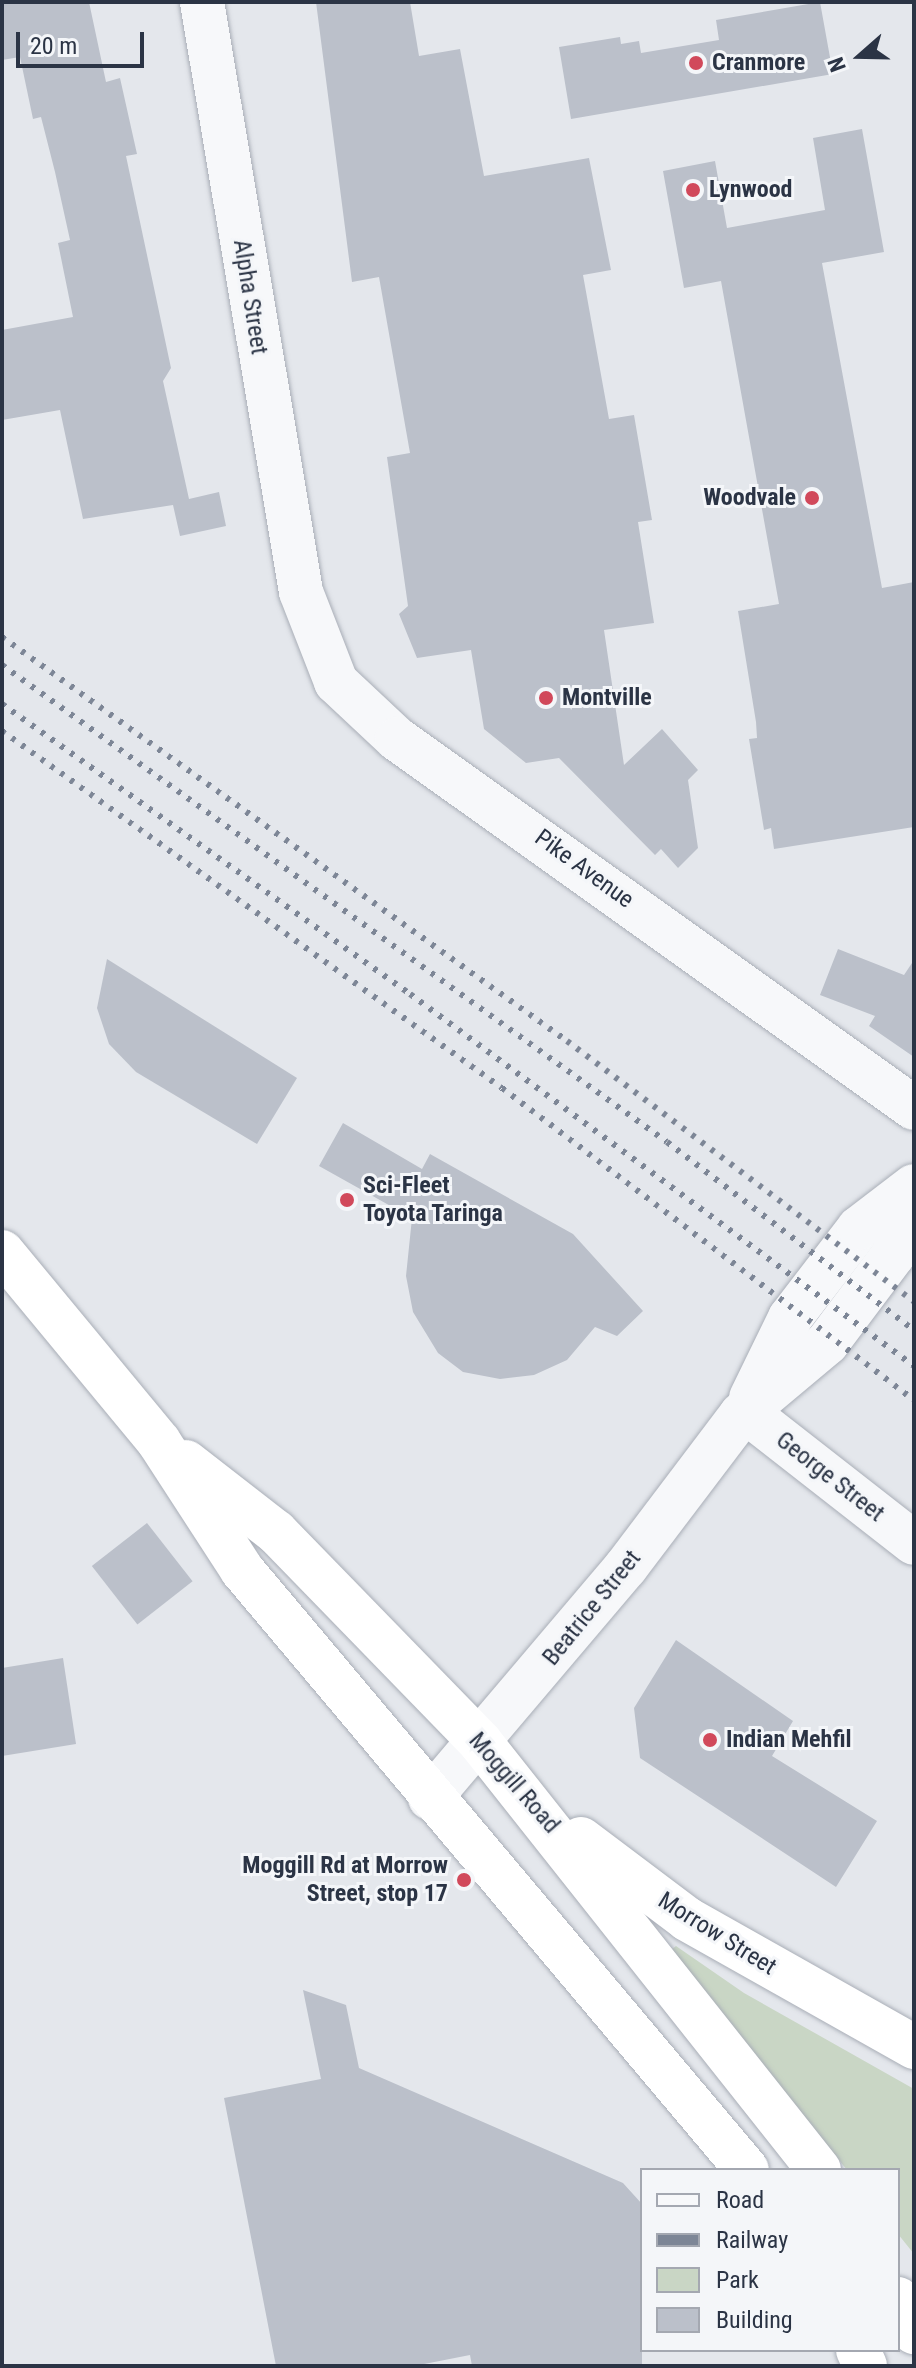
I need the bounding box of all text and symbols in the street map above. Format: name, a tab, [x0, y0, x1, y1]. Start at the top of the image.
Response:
scale bar	[20, 16, 148, 66]
north arrow	[820, 16, 900, 96]
text: 20 m	[30, 32, 77, 60]
place label: Cranmore	[712, 49, 805, 77]
marker: Cranmore	[687, 54, 705, 72]
text: N	[823, 54, 851, 75]
place label: Lynwood	[709, 176, 793, 204]
marker: Lynwood	[684, 181, 702, 199]
street label: Alpha Street	[227, 237, 273, 357]
place label: Woodvale	[703, 484, 796, 512]
marker: Woodvale	[803, 489, 821, 507]
place label: Montville	[562, 684, 652, 712]
marker: Montville	[537, 689, 555, 707]
street label: Pike Avenue	[529, 823, 639, 915]
place label: Sci-Fleet Toyota Taringa	[363, 1172, 504, 1228]
marker: Sci-Fleet Toyota Taringa	[338, 1191, 356, 1209]
street label: George Street	[770, 1426, 890, 1528]
street label: Beatrice Street	[537, 1545, 647, 1671]
place label: Indian Mehfil	[726, 1726, 852, 1754]
street label: Moggill Road	[462, 1727, 566, 1839]
marker: Indian Mehfil	[701, 1731, 719, 1749]
place label: Moggill Rd at Morrow Street, stop 17	[242, 1852, 448, 1908]
marker: Moggill Rd at Morrow Street, stop 17	[455, 1871, 473, 1889]
street label: Morrow Street	[653, 1886, 781, 1982]
legend	[640, 2168, 900, 2352]
text: Road	[716, 2186, 764, 2214]
text: Railway	[716, 2226, 788, 2254]
text: Park	[716, 2266, 759, 2294]
text: Building	[716, 2306, 793, 2334]

